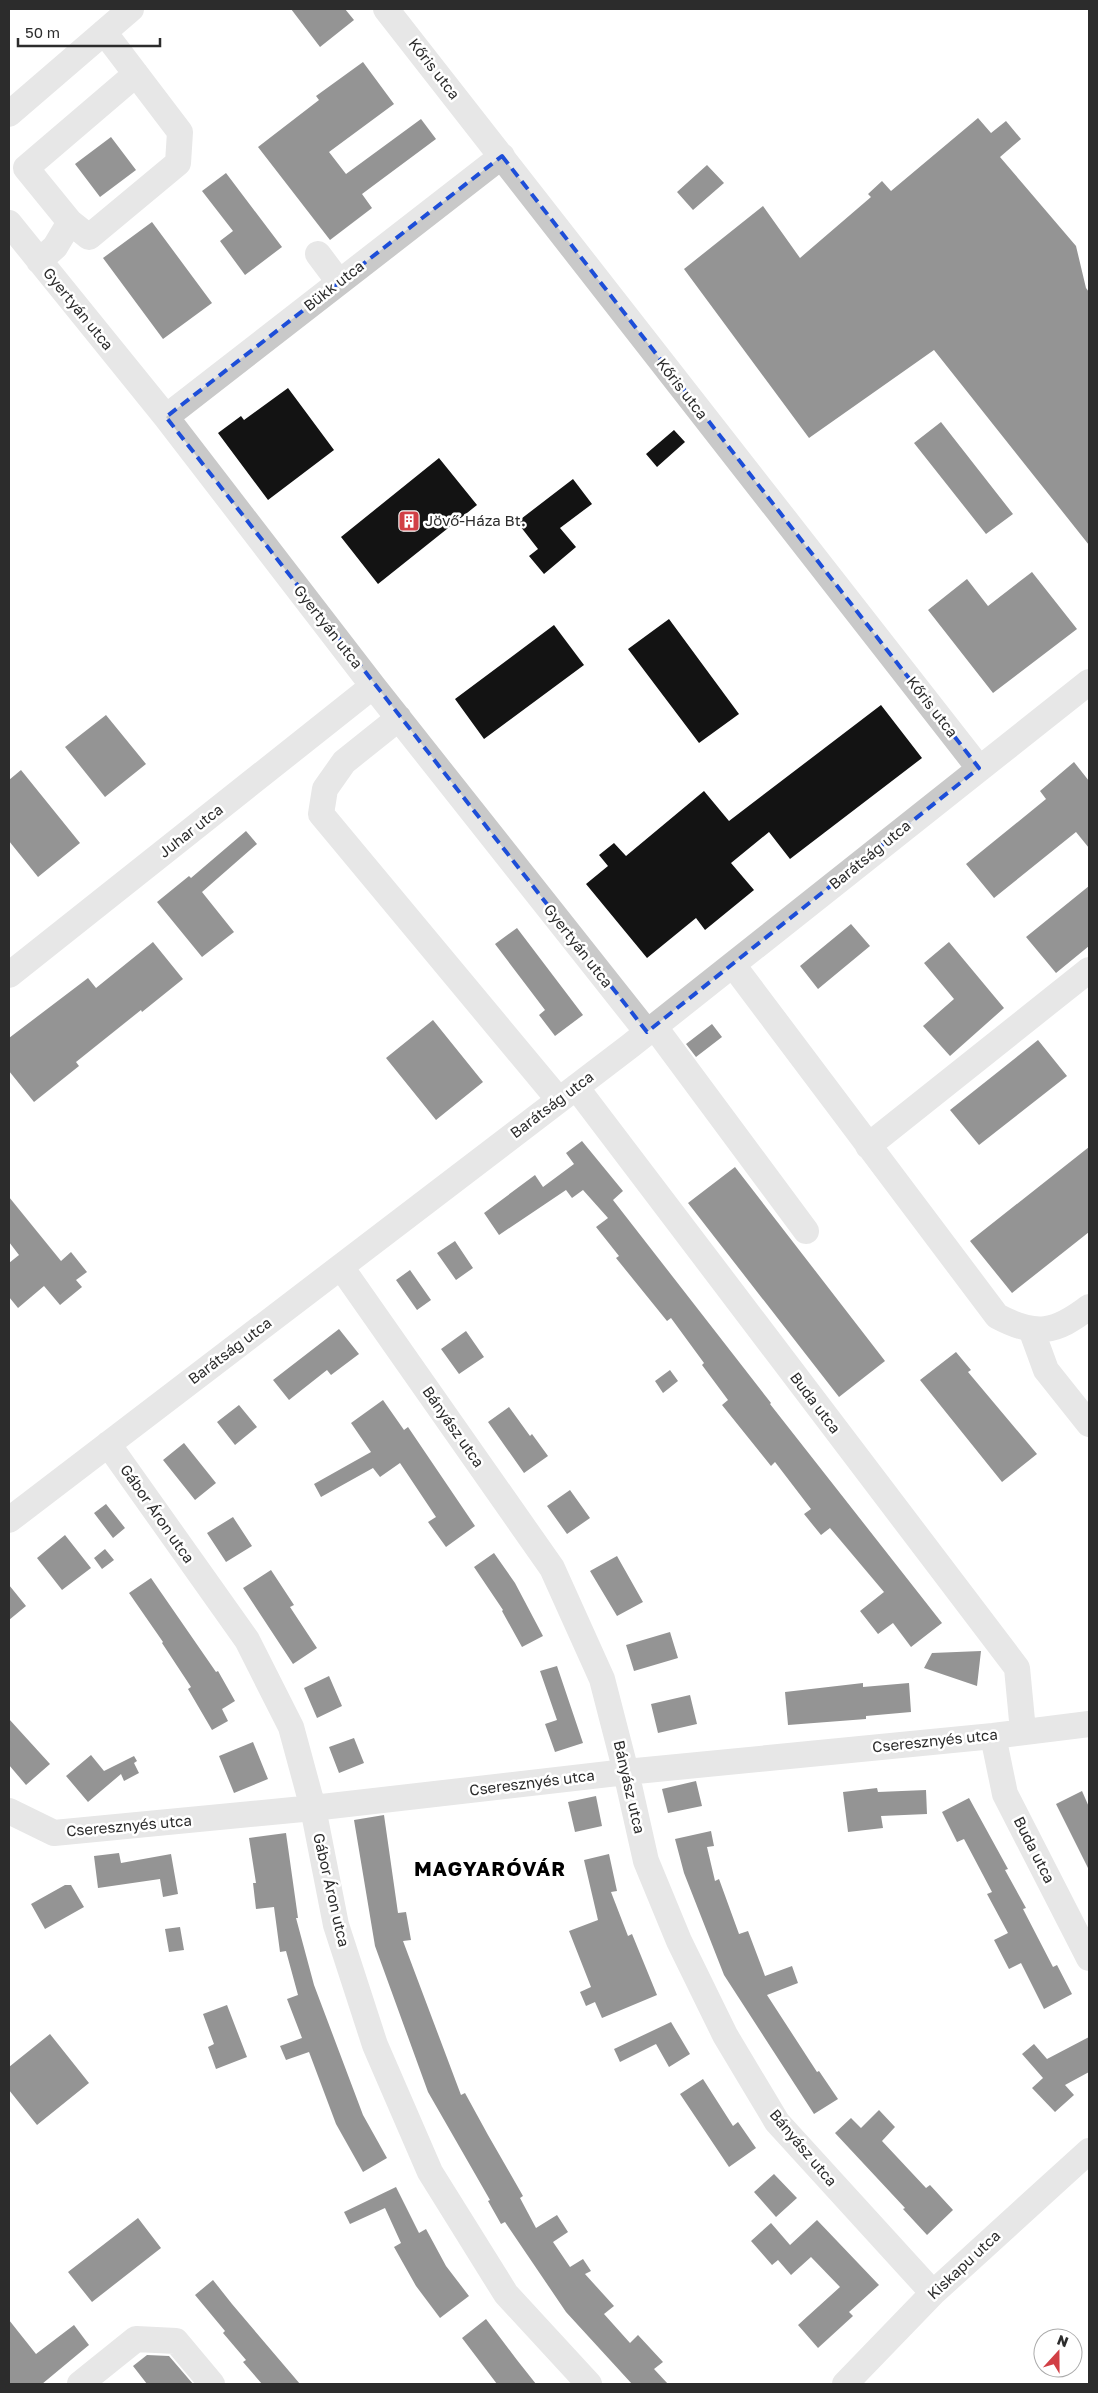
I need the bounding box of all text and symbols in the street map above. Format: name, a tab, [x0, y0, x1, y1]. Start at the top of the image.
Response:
scale bar	[18, 15, 160, 47]
text: 50 m	[25, 23, 60, 41]
street label: Kőris utca	[405, 34, 464, 102]
street label: Bükk utca	[300, 256, 367, 314]
street label: Gyertyán utca	[40, 263, 118, 353]
street label: Kőris utca	[653, 354, 712, 422]
building icon: Jövő-Háza Bt.	[397, 509, 421, 533]
place label: Jövő-Háza Bt.	[425, 511, 526, 529]
street label: Gyertyán utca	[291, 581, 367, 672]
street label: Kőris utca	[903, 672, 962, 740]
street label: Juhar utca	[155, 800, 226, 861]
street label: Barátság utca	[825, 816, 914, 893]
street label: Gyertyán utca	[541, 900, 617, 991]
street label: Barátság utca	[506, 1067, 597, 1141]
street label: Barátság utca	[184, 1313, 275, 1387]
street label: Buda utca	[787, 1368, 845, 1437]
street label: Bányász utca	[419, 1382, 488, 1470]
street label: Gábor Áron utca	[117, 1461, 199, 1566]
street label: Cseresznyés utca	[871, 1724, 998, 1756]
street label: Bányász utca	[611, 1738, 649, 1835]
street label: Cseresznyés utca	[468, 1765, 596, 1799]
street label: Cseresznyés utca	[65, 1811, 192, 1839]
street label: Buda utca	[1010, 1813, 1059, 1886]
street label: Gábor Áron utca	[310, 1831, 354, 1948]
district label: MAGYARÓVÁR	[414, 1856, 566, 1880]
street label: Bányász utca	[766, 2105, 841, 2190]
street label: Kiskapu utca	[923, 2226, 1003, 2303]
north arrow	[1033, 2328, 1083, 2378]
text: N	[1055, 2331, 1071, 2350]

